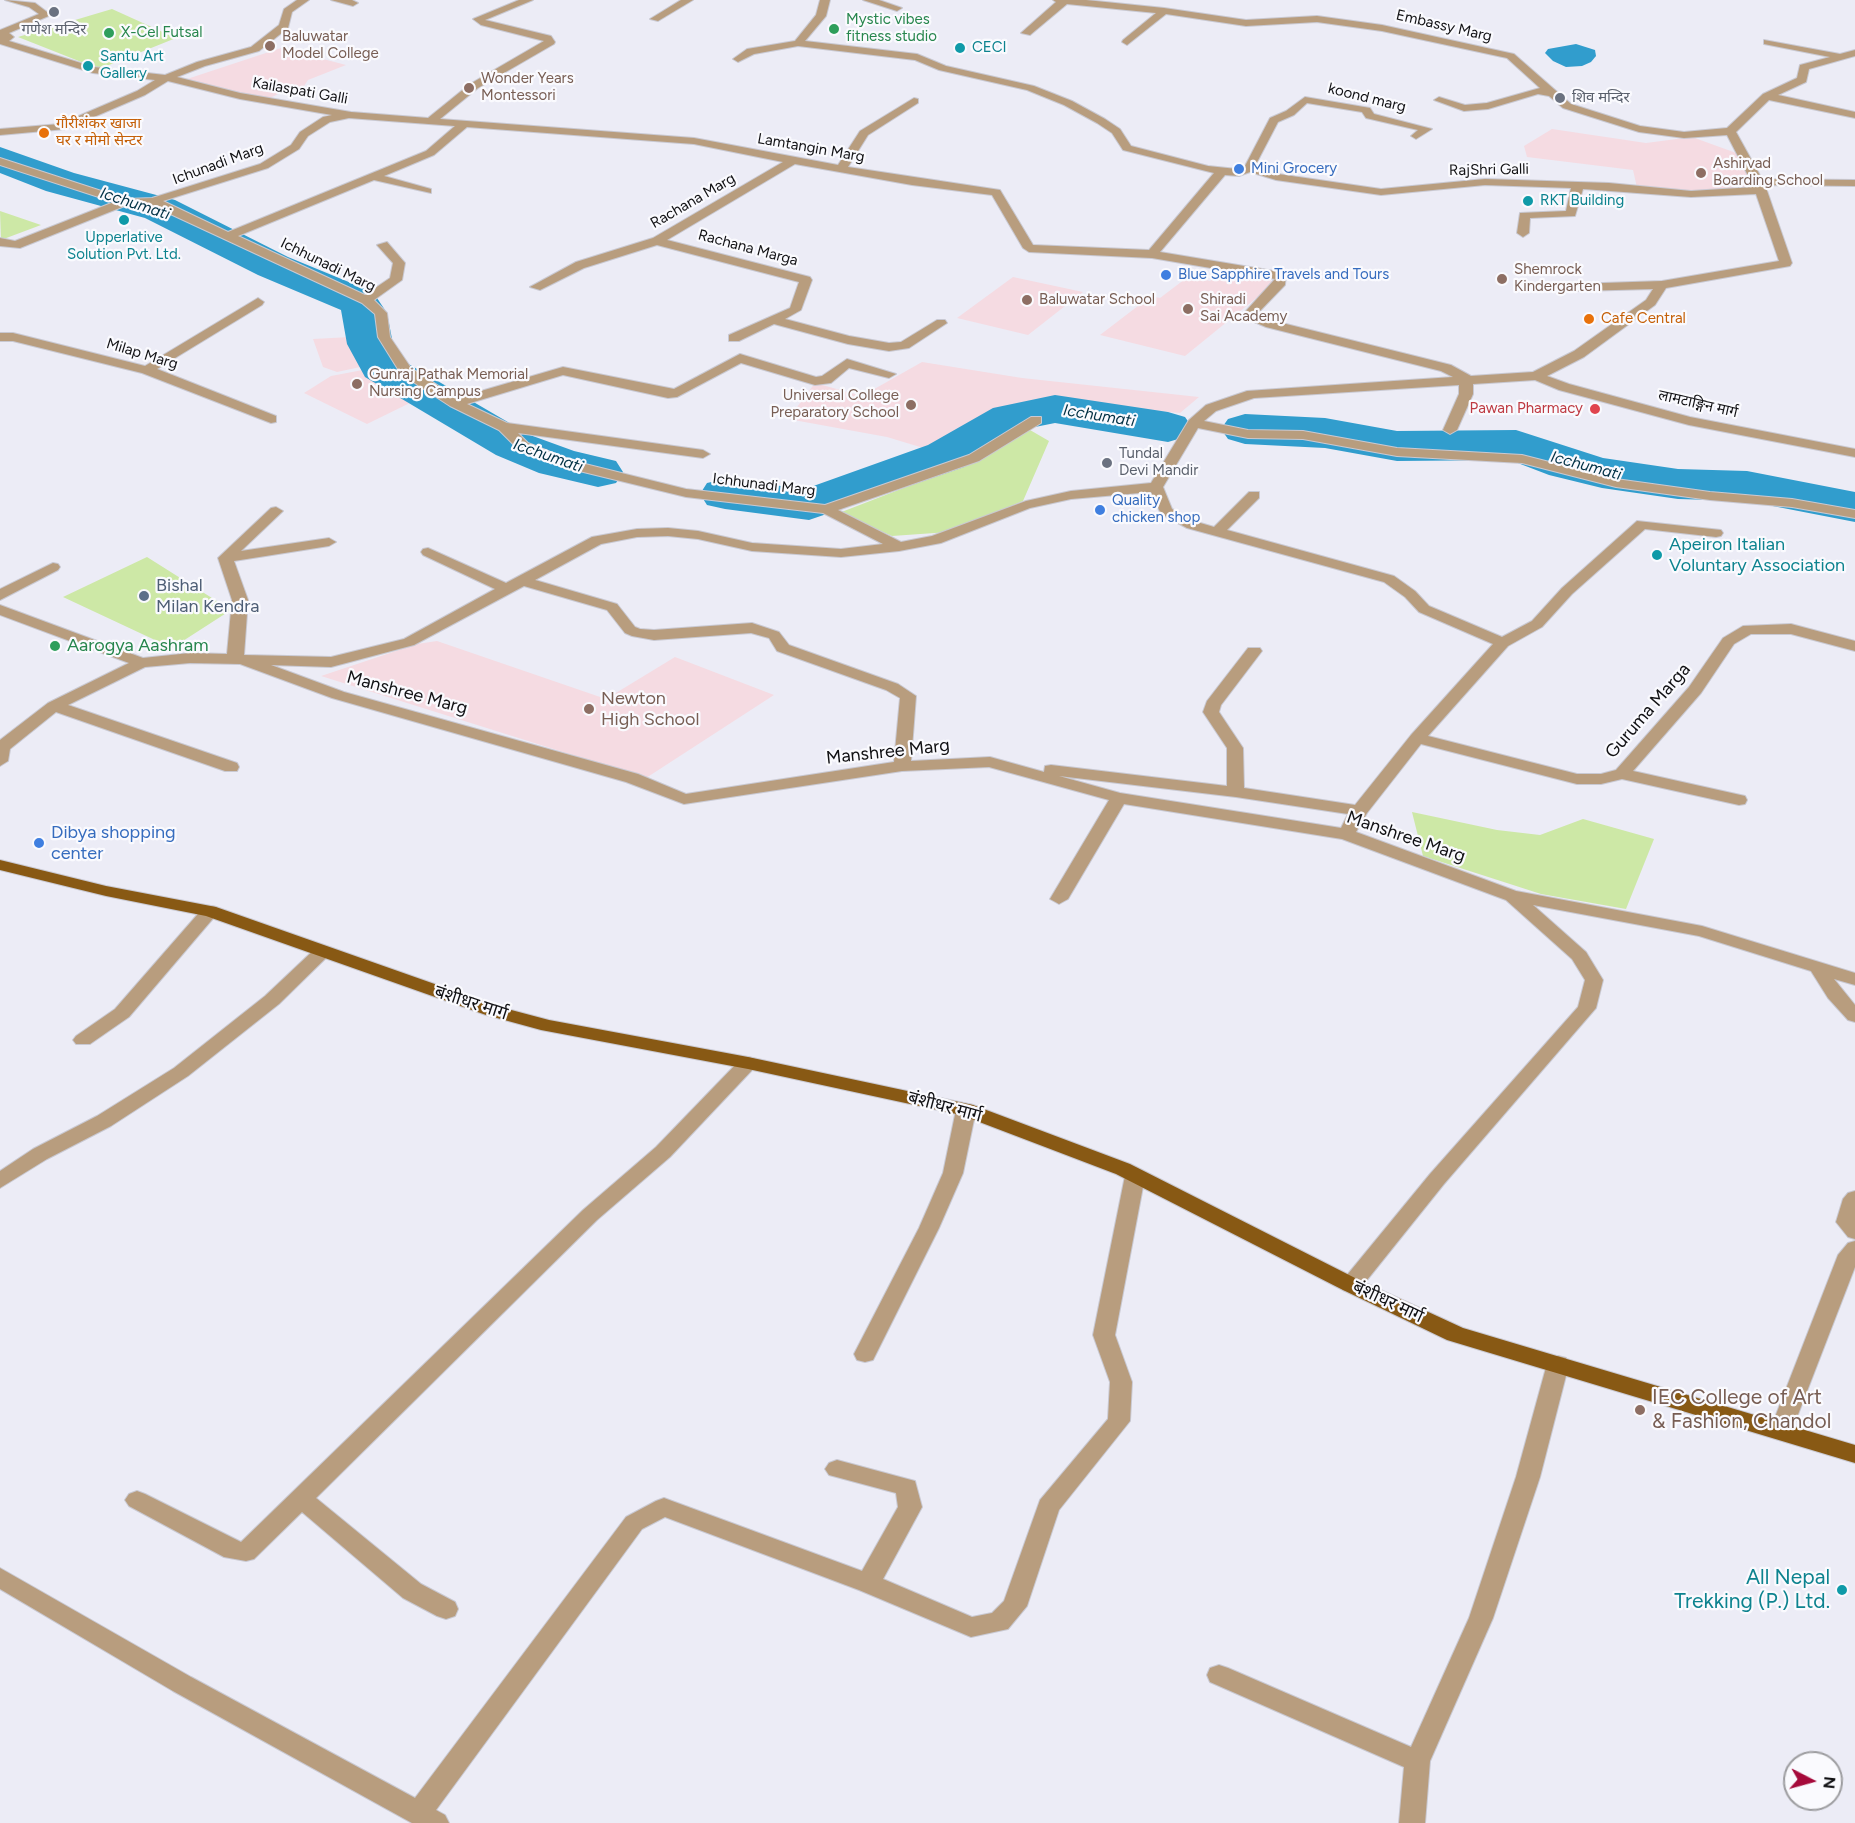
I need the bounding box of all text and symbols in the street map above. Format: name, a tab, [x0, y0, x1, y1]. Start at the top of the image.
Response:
marker: गणेश मन्दिर	[47, 5, 61, 19]
street label: Embassy Marg	[1394, 6, 1494, 46]
place label: Mystic vibes fitness studio	[846, 11, 937, 46]
place label: गणेश मन्दिर	[22, 21, 86, 39]
marker: Mystic vibes fitness studio	[827, 22, 841, 36]
place label: X-Cel Futsal	[121, 24, 202, 42]
marker: X-Cel Futsal	[102, 26, 116, 40]
place label: Baluwatar Model College	[282, 28, 379, 63]
marker: Baluwatar Model College	[263, 39, 277, 53]
place label: CECI	[972, 39, 1007, 57]
marker: CECI	[953, 41, 967, 55]
place label: Santu Art Gallery	[100, 48, 164, 83]
marker: Santu Art Gallery	[81, 59, 95, 73]
place label: Wonder Years Montessori	[481, 70, 574, 105]
street label: Kailaspati Galli	[251, 74, 349, 108]
street label: koond marg	[1326, 80, 1408, 116]
marker: Wonder Years Montessori	[462, 81, 476, 95]
place label: शिव मन्दिर	[1572, 89, 1630, 107]
marker: शिव मन्दिर	[1553, 91, 1567, 105]
place label: गौरीशंकर खाजा घर र मोमो सेन्टर	[56, 115, 143, 150]
marker: गौरीशंकर खाजा घर र मोमो सेन्टर	[37, 126, 51, 140]
street label: Lamtangin Marg	[756, 130, 866, 166]
street label: Ichunadi Marg	[170, 139, 266, 189]
place label: Ashirvad Boarding School	[1713, 155, 1823, 190]
place label: Mini Grocery	[1251, 160, 1337, 178]
street label: RajShri Galli	[1449, 160, 1529, 180]
marker: Mini Grocery	[1232, 162, 1246, 176]
marker: Ashirvad Boarding School	[1694, 166, 1708, 180]
street label: Rachana Marg	[647, 169, 739, 233]
water label: Icchumati	[98, 184, 172, 224]
place label: RKT Building	[1540, 192, 1624, 210]
marker: RKT Building	[1521, 194, 1535, 208]
marker: Upperlative Solution Pvt. Ltd.	[117, 213, 131, 227]
street label: Rachana Marga	[696, 226, 800, 270]
place label: Upperlative Solution Pvt. Ltd.	[67, 229, 181, 264]
street label: Ichhunadi Marg	[278, 234, 378, 296]
place label: Shemrock Kindergarten	[1514, 261, 1601, 296]
place label: Blue Sapphire Travels and Tours	[1178, 266, 1389, 284]
marker: Blue Sapphire Travels and Tours	[1159, 268, 1173, 282]
marker: Shemrock Kindergarten	[1495, 272, 1509, 286]
place label: Baluwatar School	[1039, 291, 1155, 309]
place label: Shiradi Sai Academy	[1200, 291, 1287, 326]
marker: Baluwatar School	[1020, 293, 1034, 307]
marker: Shiradi Sai Academy	[1181, 302, 1195, 316]
place label: Cafe Central	[1601, 310, 1686, 328]
marker: Cafe Central	[1582, 312, 1596, 326]
street label: Milap Marg	[104, 335, 180, 373]
place label: Gunraj Pathak Memorial Nursing Campus	[369, 366, 528, 401]
marker: Gunraj Pathak Memorial Nursing Campus	[350, 377, 364, 391]
street label: लामटाङ्गिन मार्ग	[1656, 386, 1740, 422]
place label: Universal College Preparatory School	[770, 387, 899, 422]
marker: Universal College Preparatory School	[904, 398, 918, 412]
place label: Pawan Pharmacy	[1470, 400, 1583, 418]
water label: Icchumati	[1062, 401, 1136, 431]
marker: Pawan Pharmacy	[1588, 402, 1602, 416]
water label: Icchumati	[511, 435, 585, 477]
place label: Tundal Devi Mandir	[1119, 445, 1198, 480]
water label: Icchumati	[1549, 447, 1623, 485]
marker: Tundal Devi Mandir	[1100, 456, 1114, 470]
street label: Ichhunadi Marg	[712, 470, 816, 500]
place label: Quality chicken shop	[1112, 492, 1200, 527]
marker: Quality chicken shop	[1093, 503, 1107, 517]
place label: Apeiron Italian Voluntary Association	[1669, 534, 1845, 576]
marker: Apeiron Italian Voluntary Association	[1650, 548, 1664, 562]
place label: Bishal Milan Kendra	[156, 575, 260, 618]
marker: Bishal Milan Kendra	[137, 589, 151, 603]
place label: Aarogya Aashram	[67, 635, 208, 657]
marker: Aarogya Aashram	[48, 639, 62, 653]
street label: Guruma Marga	[1601, 659, 1695, 763]
street label: Manshree Marg	[344, 667, 470, 719]
place label: Newton High School	[601, 688, 699, 730]
marker: Newton High School	[582, 702, 596, 716]
street label: Manshree Marg	[825, 735, 951, 769]
street label: Manshree Marg	[1344, 807, 1468, 867]
place label: Dibya shopping center	[51, 822, 176, 864]
marker: Dibya shopping center	[32, 836, 46, 850]
street label: बंशीधर मार्ग	[432, 981, 510, 1025]
street label: बंशीधर मार्ग	[906, 1087, 984, 1127]
street label: बंशीधर मार्ग	[1349, 1276, 1427, 1328]
place label: IEC College of Art & Fashion, Chandol	[1652, 1385, 1831, 1435]
marker: IEC College of Art & Fashion, Chandol	[1633, 1403, 1647, 1417]
place label: All Nepal Trekking (P.) Ltd.	[1674, 1565, 1830, 1615]
marker: All Nepal Trekking (P.) Ltd.	[1835, 1583, 1849, 1597]
north arrow	[1783, 1751, 1843, 1811]
text: N	[1819, 1776, 1840, 1790]

